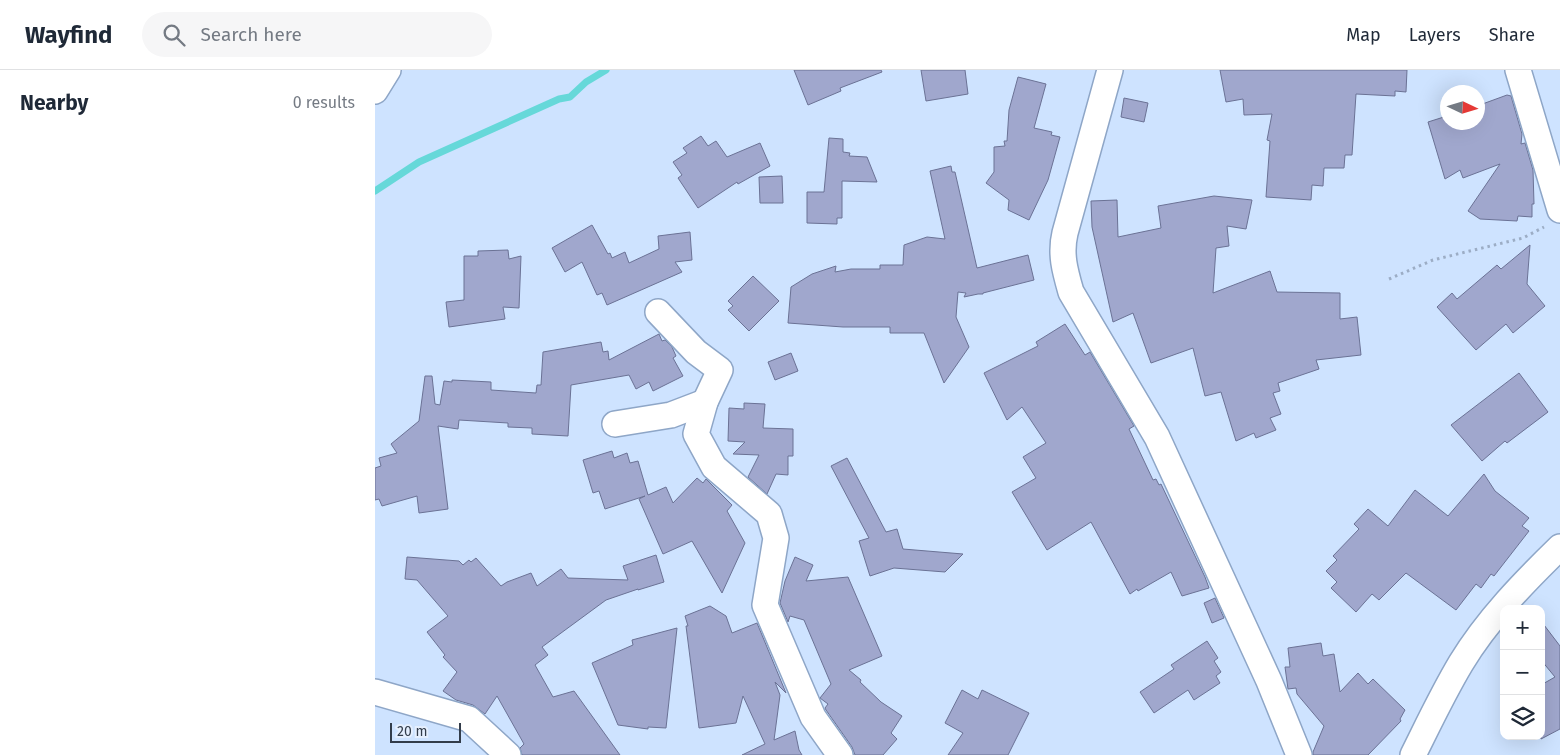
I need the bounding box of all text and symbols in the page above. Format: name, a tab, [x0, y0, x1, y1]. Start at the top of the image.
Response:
search box	[142, 12, 492, 57]
text: Wayfind	[25, 21, 112, 49]
icon: search	[160, 21, 188, 49]
text: Search here	[200, 23, 302, 46]
text: Map	[1346, 24, 1381, 46]
text: Layers	[1409, 24, 1461, 46]
text: Share	[1489, 24, 1535, 46]
north arrow	[1440, 85, 1485, 130]
text: Nearby	[20, 90, 88, 116]
text: 0 results	[293, 93, 355, 112]
map controls	[1500, 605, 1545, 740]
button: +	[1500, 605, 1545, 650]
button: −	[1500, 650, 1545, 695]
button: layers	[1500, 695, 1545, 740]
scale bar	[390, 720, 461, 743]
text: 20 m	[397, 723, 427, 740]

